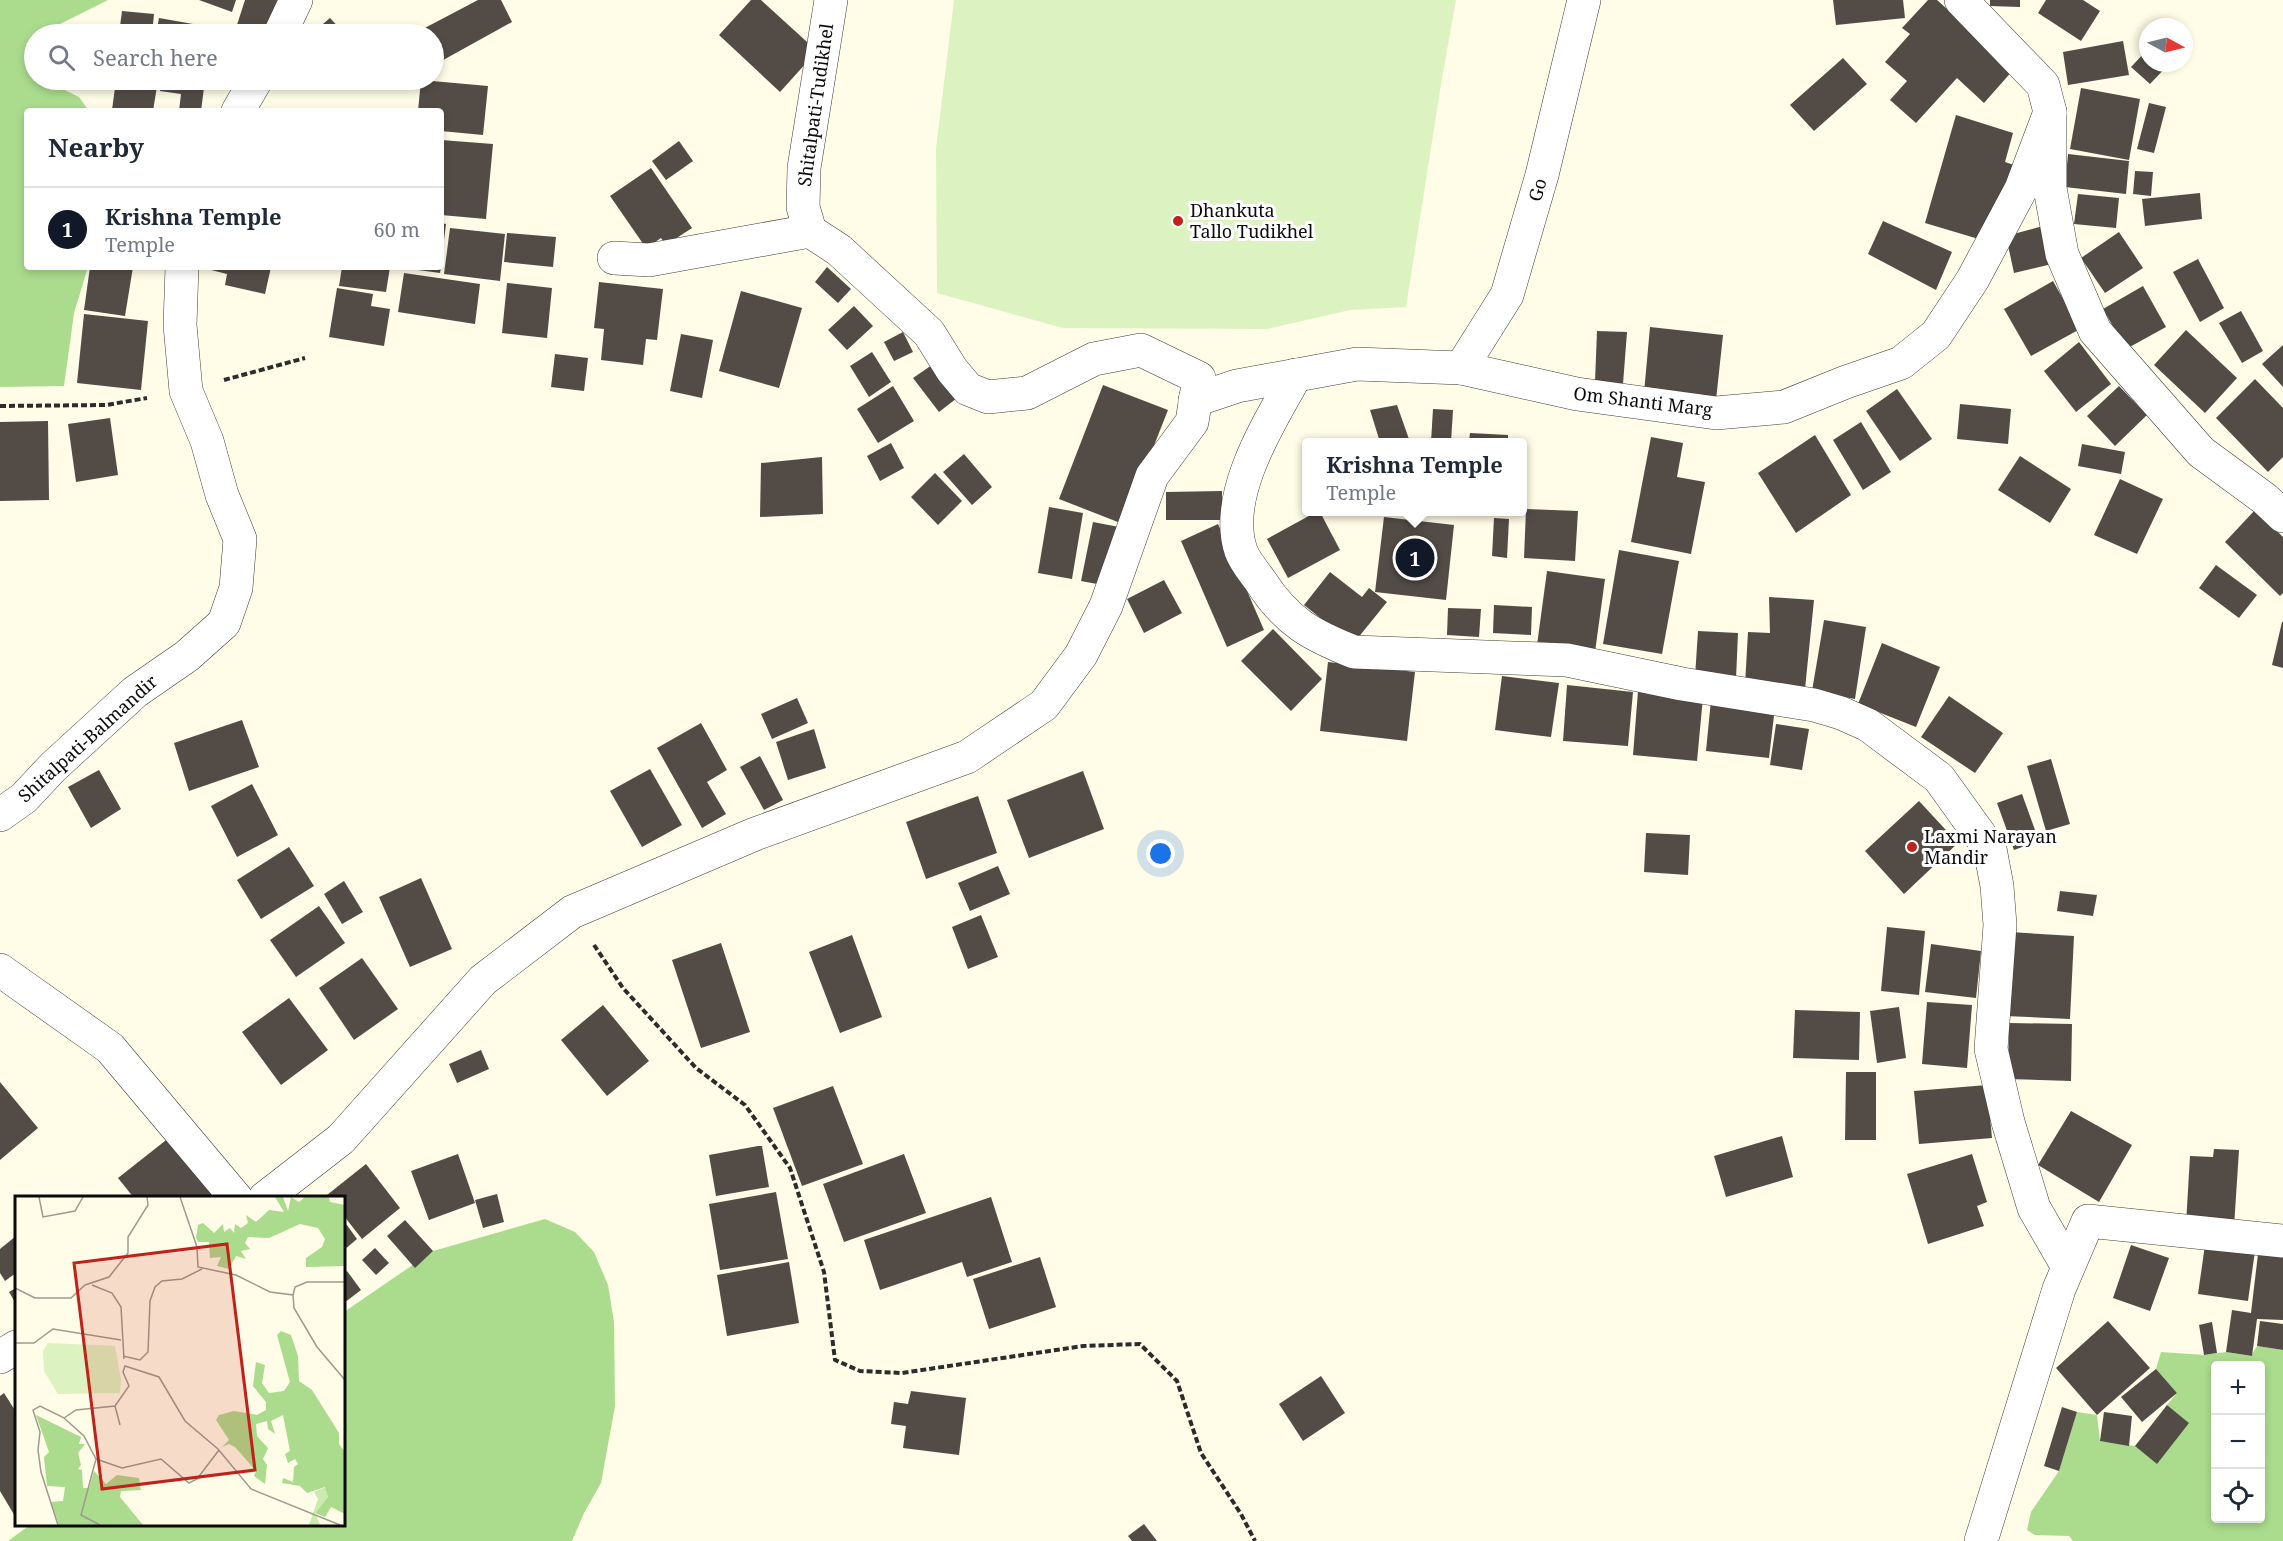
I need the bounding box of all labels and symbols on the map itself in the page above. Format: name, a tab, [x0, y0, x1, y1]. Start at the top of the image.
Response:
north arrow	[2139, 18, 2193, 72]
street label: Shitalpati-Tudikhel	[792, 21, 838, 188]
street label: Go	[1522, 175, 1552, 204]
place label: Dhankuta Tallo Tudikhel	[1190, 198, 1314, 243]
marker: Dhankuta Tallo Tudikhel	[1171, 214, 1185, 228]
street label: Om Shanti Marg	[1572, 381, 1714, 421]
pin: 1	[1396, 536, 1434, 580]
street label: Shitalpati-Balmandir	[13, 669, 162, 807]
place label: Laxmi Narayan Mandir	[1924, 824, 2057, 869]
your location	[1146, 839, 1175, 868]
marker: Laxmi Narayan Mandir	[1905, 840, 1919, 854]
inset map	[15, 1196, 345, 1526]

